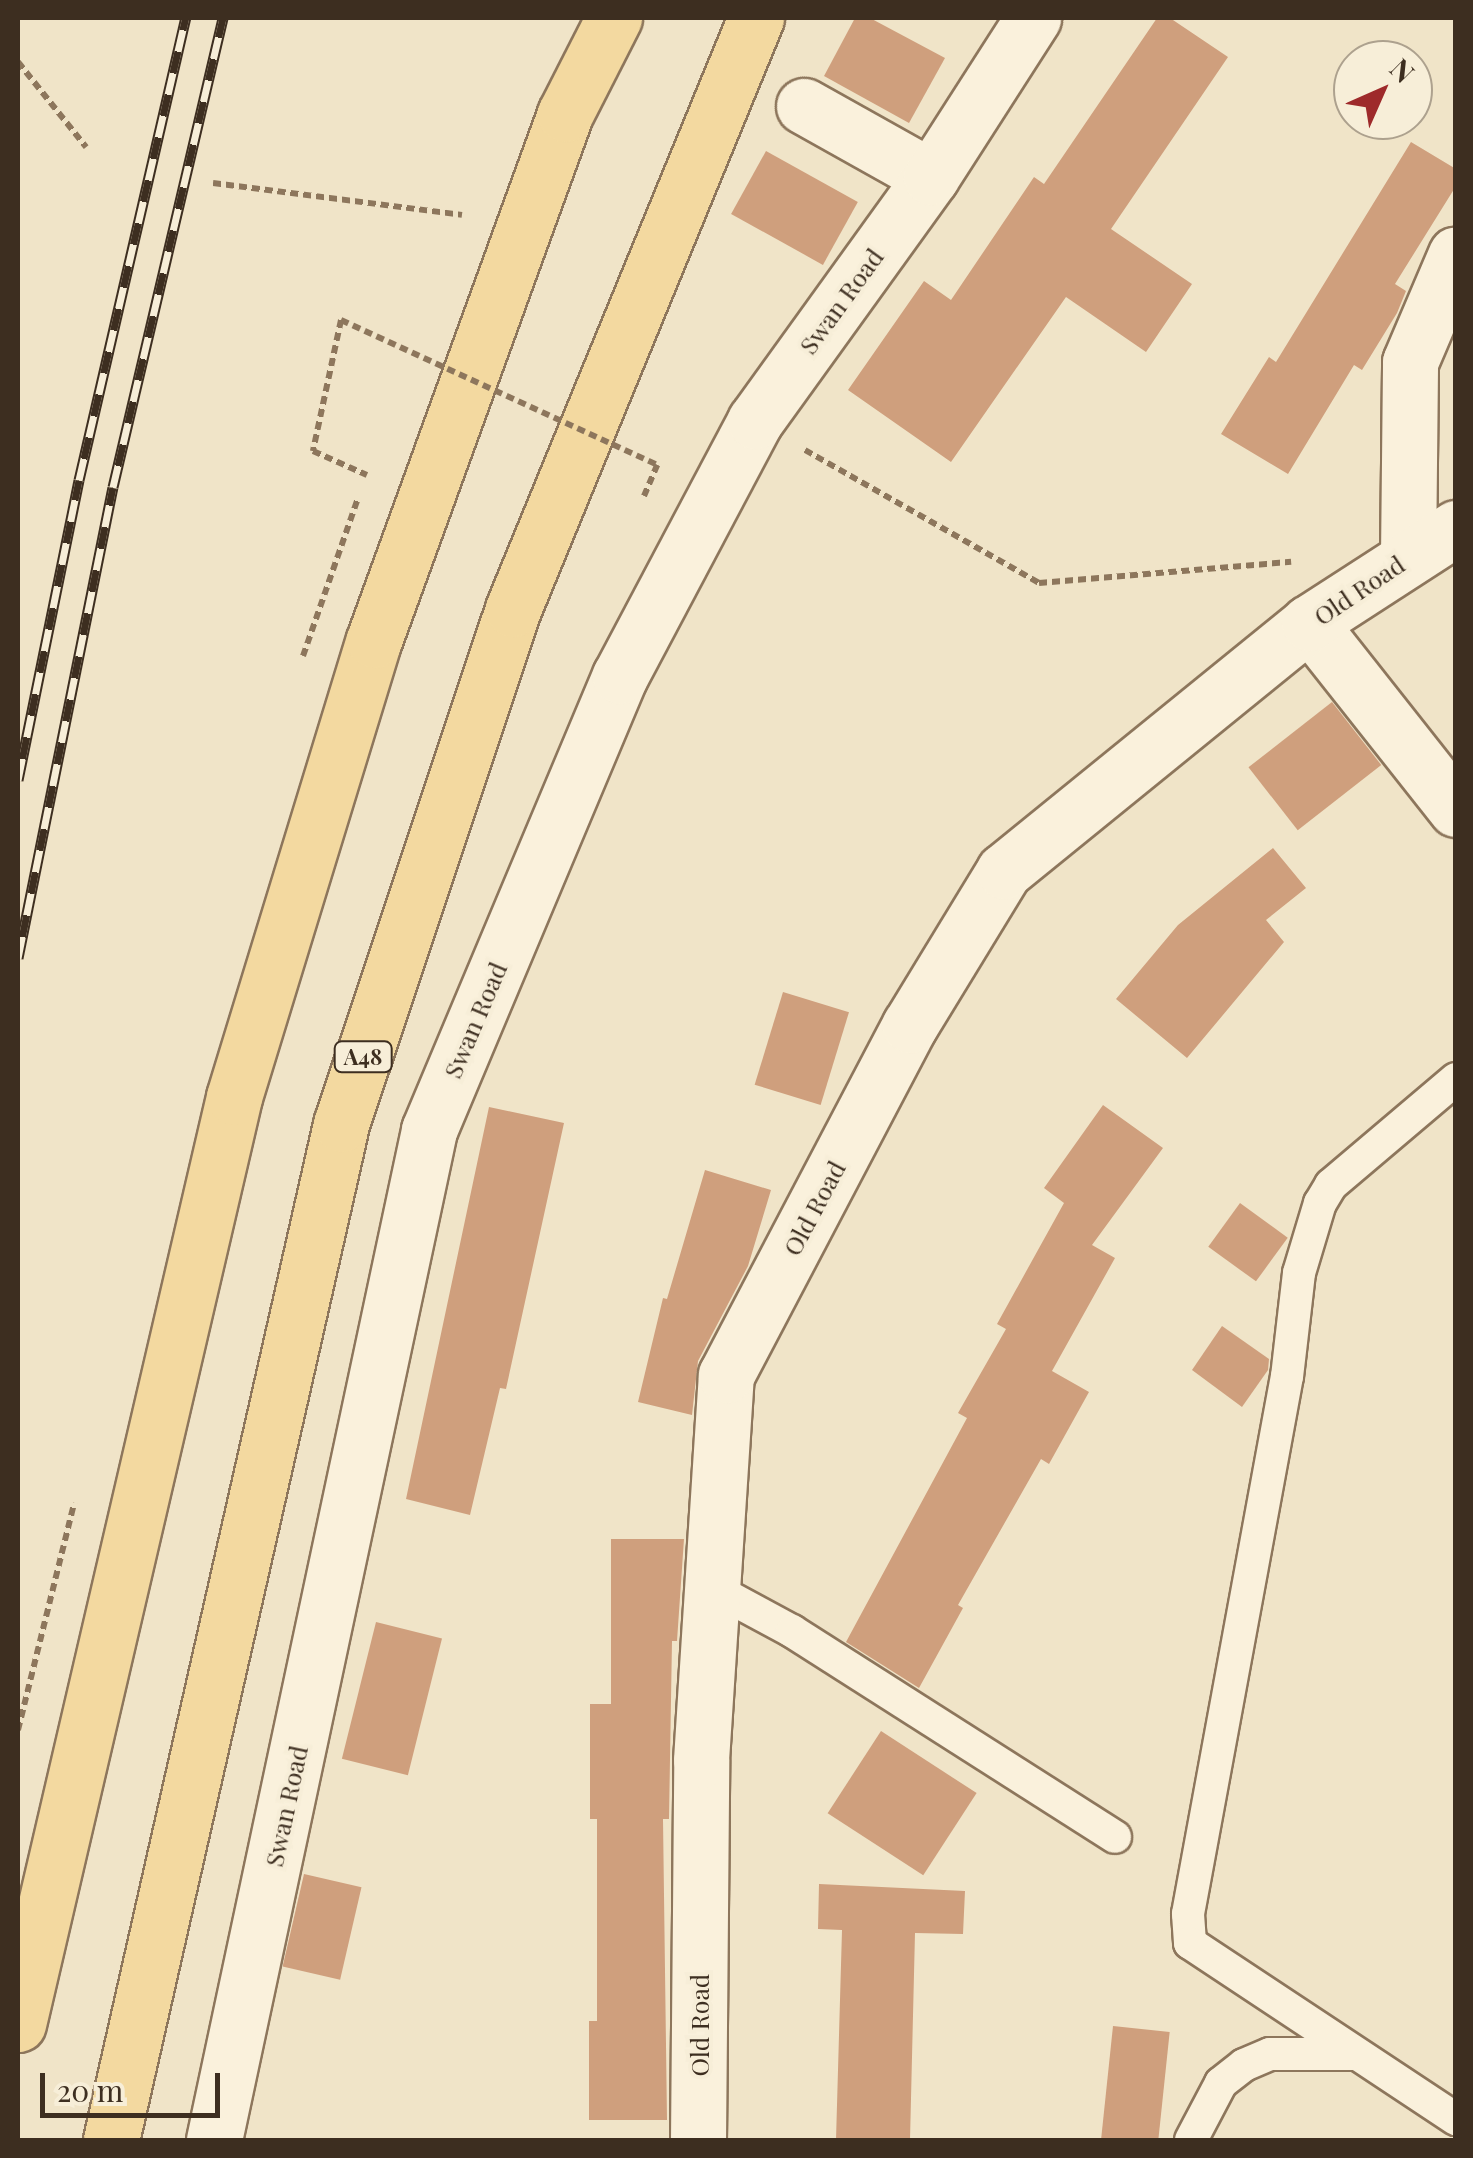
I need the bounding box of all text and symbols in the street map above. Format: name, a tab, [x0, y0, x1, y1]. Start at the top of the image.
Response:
north arrow	[1333, 40, 1433, 140]
text: N	[1383, 50, 1423, 90]
street label: Swan Road	[793, 242, 889, 360]
street label: Old Road	[1308, 549, 1410, 631]
street label: Swan Road	[437, 957, 513, 1083]
road number: A48	[333, 1040, 393, 1074]
street label: Old Road	[777, 1156, 851, 1260]
street label: Swan Road	[259, 1743, 313, 1869]
street label: Old Road	[684, 1974, 714, 2076]
scale bar	[45, 2053, 225, 2115]
text: 20 m	[57, 2070, 123, 2110]

